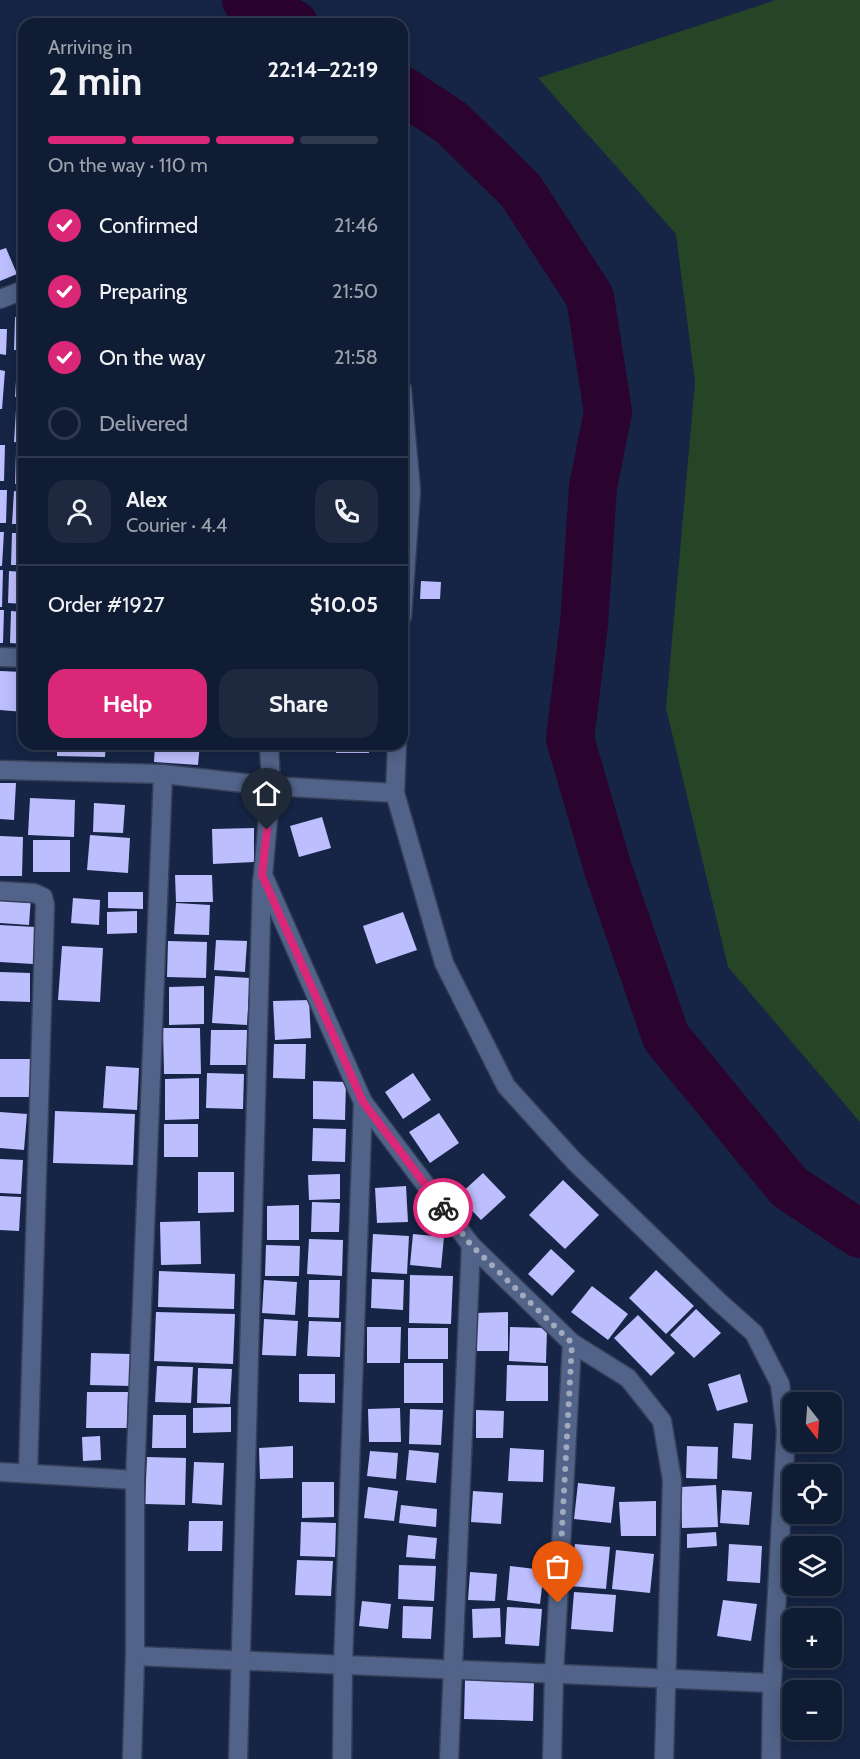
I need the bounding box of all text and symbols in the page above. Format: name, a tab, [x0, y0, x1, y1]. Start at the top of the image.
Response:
text: Arriving in	[48, 35, 132, 59]
text: 22:14–22:19	[267, 56, 378, 83]
text: 2 min	[48, 57, 142, 105]
text: On the way · 110 m	[48, 153, 208, 177]
icon: check	[48, 209, 81, 242]
text: Confirmed	[99, 212, 198, 239]
text: 21:46	[334, 213, 378, 237]
icon: check	[48, 275, 81, 308]
text: Preparing	[99, 278, 187, 305]
text: 21:50	[332, 279, 378, 303]
icon: check	[48, 341, 81, 374]
text: On the way	[99, 344, 206, 371]
text: 21:58	[334, 345, 378, 369]
text: Delivered	[99, 410, 188, 437]
button: person	[48, 480, 111, 543]
button: phone	[315, 480, 378, 543]
text: Alex	[126, 486, 167, 513]
text: Courier · 4.4	[126, 513, 227, 537]
text: Order #1927	[48, 591, 165, 618]
text: $10.05	[310, 591, 378, 618]
button: Help	[48, 669, 207, 738]
button: Share	[219, 669, 378, 738]
pin	[241, 768, 292, 830]
icon: home	[250, 777, 283, 810]
courier	[413, 1178, 473, 1238]
icon: bike	[427, 1192, 460, 1225]
north arrow	[782, 1392, 842, 1452]
map controls	[782, 1392, 842, 1740]
button: locate	[782, 1464, 842, 1524]
button: layers	[782, 1536, 842, 1596]
pin	[532, 1541, 583, 1603]
icon: bag	[541, 1550, 574, 1583]
button: +	[782, 1608, 842, 1668]
button: −	[782, 1680, 842, 1740]

